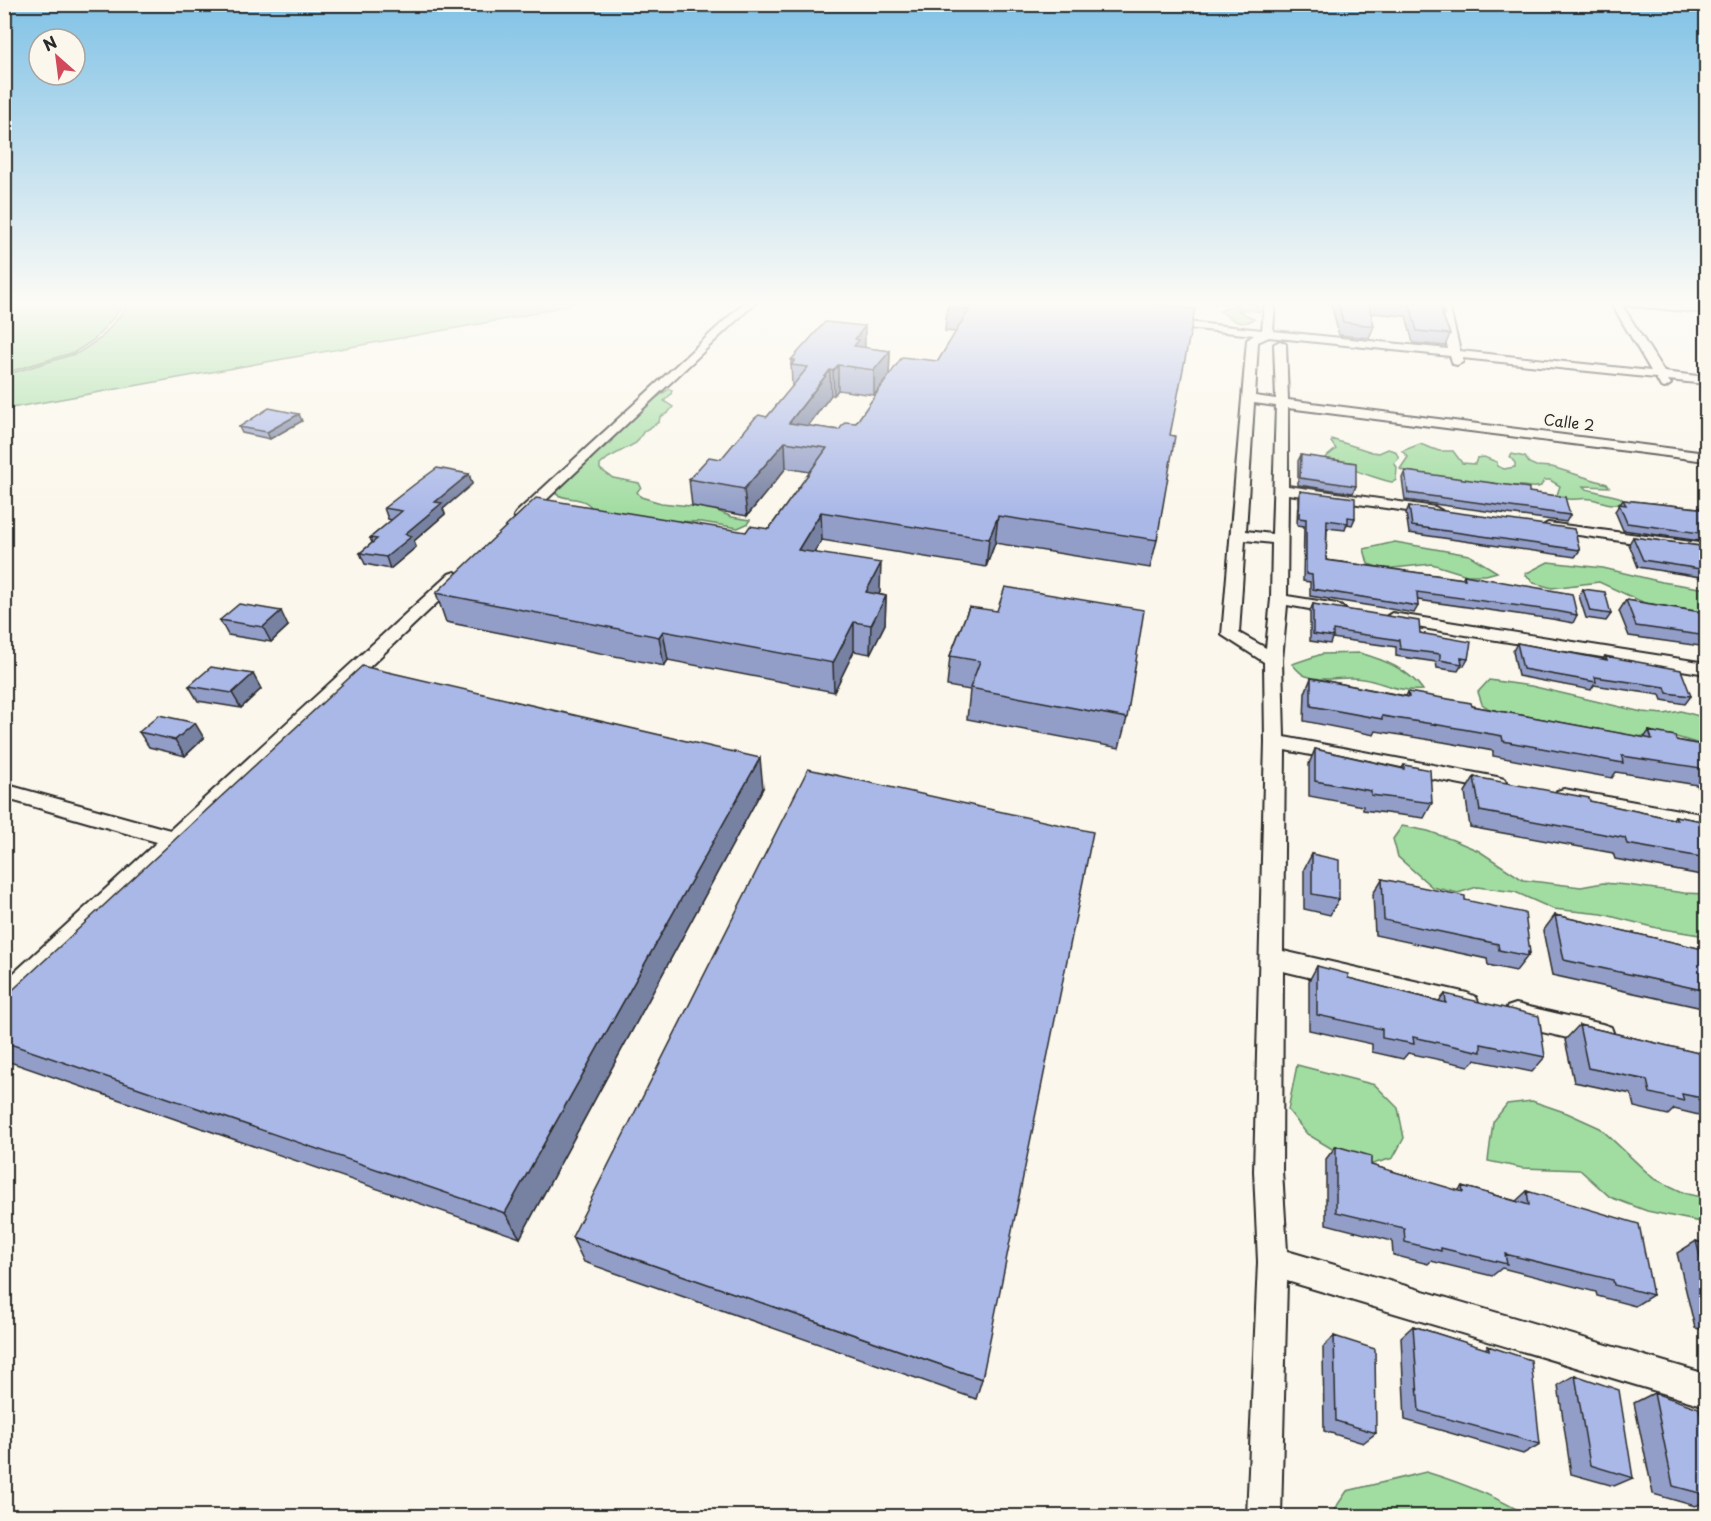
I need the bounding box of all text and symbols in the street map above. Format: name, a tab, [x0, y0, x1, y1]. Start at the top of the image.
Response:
north arrow	[27, 27, 87, 87]
text: N	[38, 29, 61, 56]
street label: Calle 2	[1542, 407, 1596, 436]

